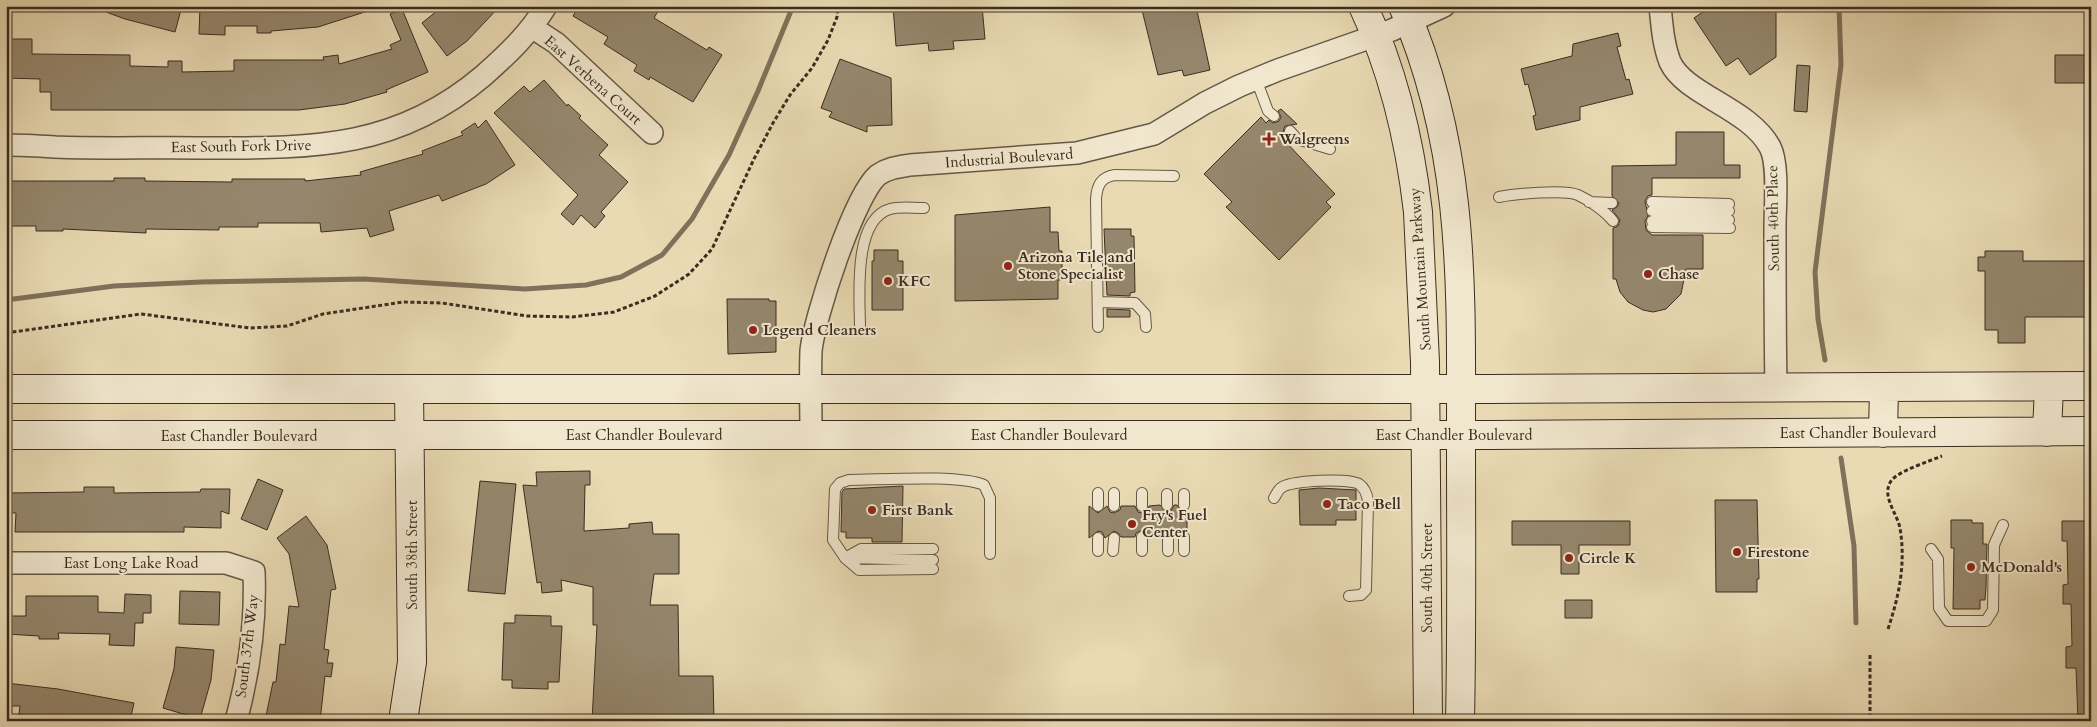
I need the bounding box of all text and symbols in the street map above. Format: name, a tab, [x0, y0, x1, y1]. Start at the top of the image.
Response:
street label: East Verbena Court	[540, 31, 646, 129]
place label: Walgreens	[1278, 129, 1350, 149]
marker: Walgreens	[1263, 133, 1275, 145]
street label: East South Fork Drive	[170, 135, 312, 157]
street label: Industrial Boulevard	[944, 144, 1074, 172]
street label: South 40th Place	[1762, 165, 1784, 271]
street label: South Mountain Parkway	[1404, 187, 1436, 351]
place label: Arizona Tile and Stone Specialist	[1018, 247, 1134, 284]
marker: Arizona Tile and Stone Specialist	[1002, 260, 1014, 272]
place label: Chase	[1658, 264, 1699, 284]
marker: Chase	[1642, 268, 1654, 280]
place label: KFC	[898, 271, 931, 291]
marker: KFC	[882, 275, 894, 287]
place label: Legend Cleaners	[763, 320, 876, 340]
marker: Legend Cleaners	[747, 324, 759, 336]
street label: East Chandler Boulevard	[1779, 423, 1937, 443]
street label: East Chandler Boulevard	[565, 425, 723, 445]
street label: East Chandler Boulevard	[970, 425, 1128, 445]
street label: East Chandler Boulevard	[1375, 425, 1533, 445]
street label: East Chandler Boulevard	[160, 426, 318, 446]
place label: Taco Bell	[1337, 494, 1401, 514]
marker: Taco Bell	[1321, 498, 1333, 510]
street label: South 38th Street	[402, 500, 422, 610]
place label: First Bank	[882, 500, 954, 520]
marker: First Bank	[866, 504, 878, 516]
place label: Fry's Fuel Center	[1142, 505, 1208, 542]
marker: Fry's Fuel Center	[1126, 518, 1138, 530]
street label: South 40th Street	[1417, 523, 1437, 633]
place label: Firestone	[1747, 542, 1809, 562]
marker: Firestone	[1731, 546, 1743, 558]
place label: Circle K	[1579, 548, 1637, 568]
marker: Circle K	[1563, 552, 1575, 564]
street label: East Long Lake Road	[63, 553, 199, 573]
place label: McDonald's	[1981, 557, 2062, 577]
marker: McDonald's	[1965, 561, 1977, 573]
street label: South 37th Way	[231, 593, 263, 699]

